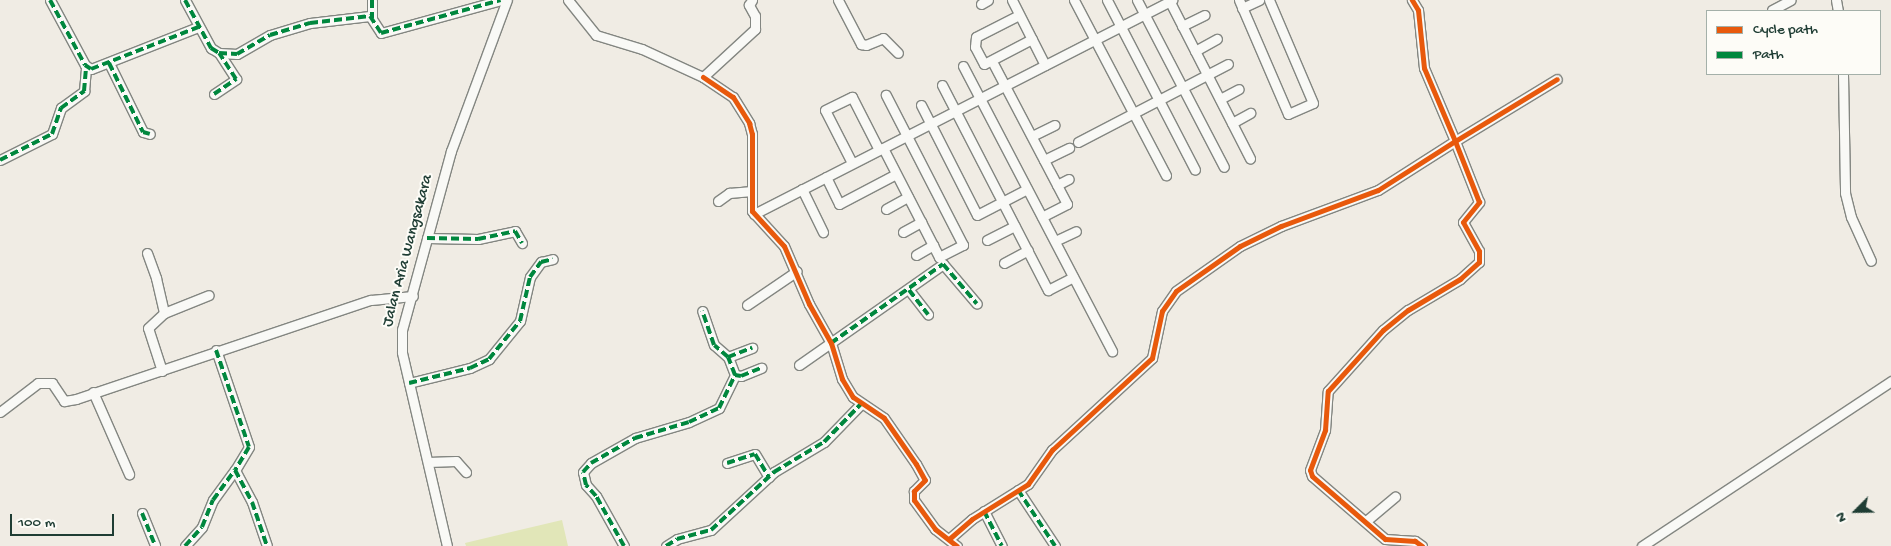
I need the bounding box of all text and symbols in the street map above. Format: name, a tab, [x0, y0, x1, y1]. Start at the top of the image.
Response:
legend	[1706, 10, 1881, 75]
text: Cycle path	[1753, 21, 1818, 39]
text: Path	[1753, 46, 1784, 64]
street label: Jalan Aria Wangsakara	[379, 173, 439, 329]
north arrow	[1831, 486, 1881, 536]
scale bar	[12, 504, 116, 536]
text: N	[1832, 510, 1851, 525]
text: 100 m	[18, 514, 55, 532]

